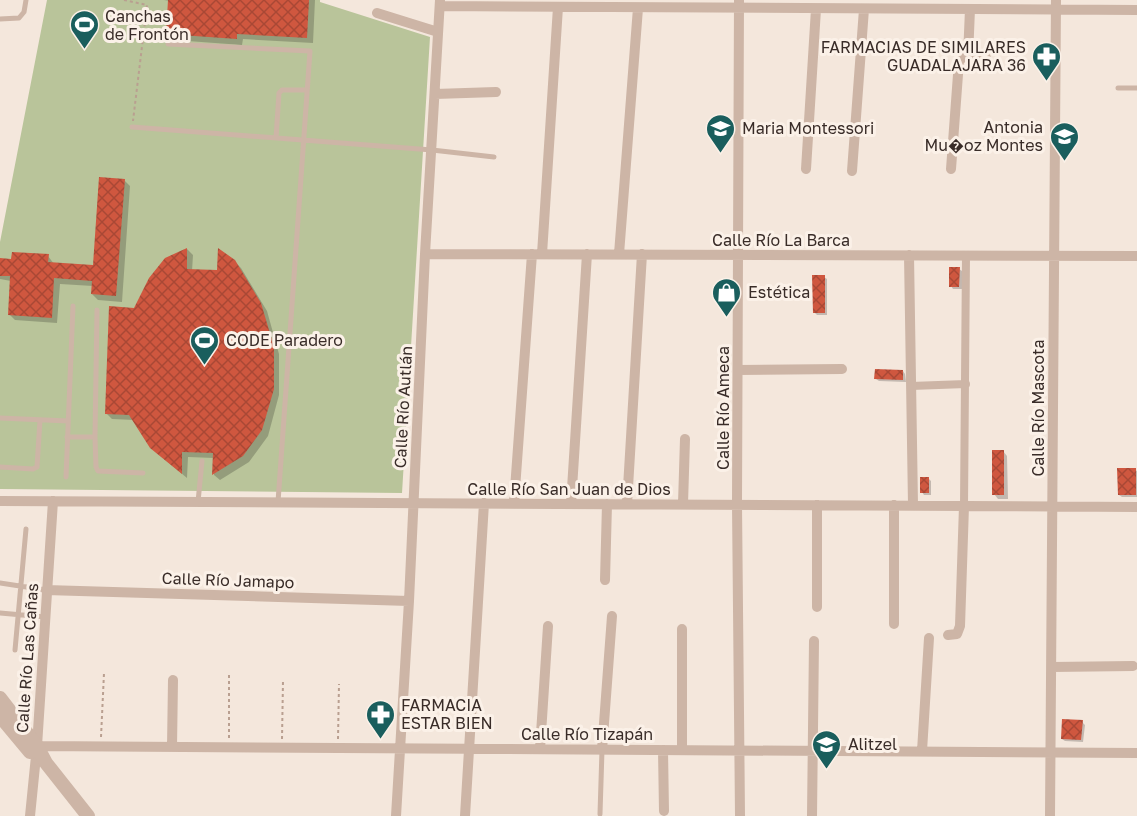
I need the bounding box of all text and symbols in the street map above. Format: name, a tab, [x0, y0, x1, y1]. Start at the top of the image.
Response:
place label: Canchas de Frontón	[105, 6, 189, 44]
sports icon: Canchas de Frontón	[68, 9, 100, 51]
place label: FARMACIAS DE SIMILARES GUADALAJARA 36	[821, 37, 1026, 75]
pharmacy icon: FARMACIAS DE SIMILARES GUADALAJARA 36	[1031, 40, 1063, 82]
school or university icon: Maria Montessori	[705, 112, 737, 154]
place label: Antonia Mu�oz Montes	[925, 117, 1043, 155]
place label: Maria Montessori	[742, 118, 874, 138]
school or university icon: Antonia Mu�oz Montes	[1048, 120, 1080, 162]
street label: Calle Río La Barca	[712, 230, 850, 250]
shop icon: Estética	[711, 276, 743, 318]
place label: Estética	[748, 282, 810, 302]
sports icon: CODE Paradero	[189, 324, 221, 366]
place label: CODE Paradero	[226, 330, 343, 350]
street label: Calle Río Mascota	[1028, 339, 1048, 477]
street label: Calle Río Autlán	[390, 345, 416, 469]
street label: Calle Río Ameca	[713, 346, 733, 470]
street label: Calle Río San Juan de Dios	[467, 479, 671, 499]
street label: Calle Río Jamapo	[161, 568, 295, 592]
street label: Calle Río Las Cañas	[12, 582, 42, 734]
place label: FARMACIA ESTAR BIEN	[401, 695, 493, 733]
pharmacy icon: FARMACIA ESTAR BIEN	[364, 698, 396, 740]
street label: Calle Río Tizapán	[521, 724, 653, 744]
school or university icon: Alitzel	[811, 728, 843, 770]
place label: Alitzel	[848, 734, 897, 754]

